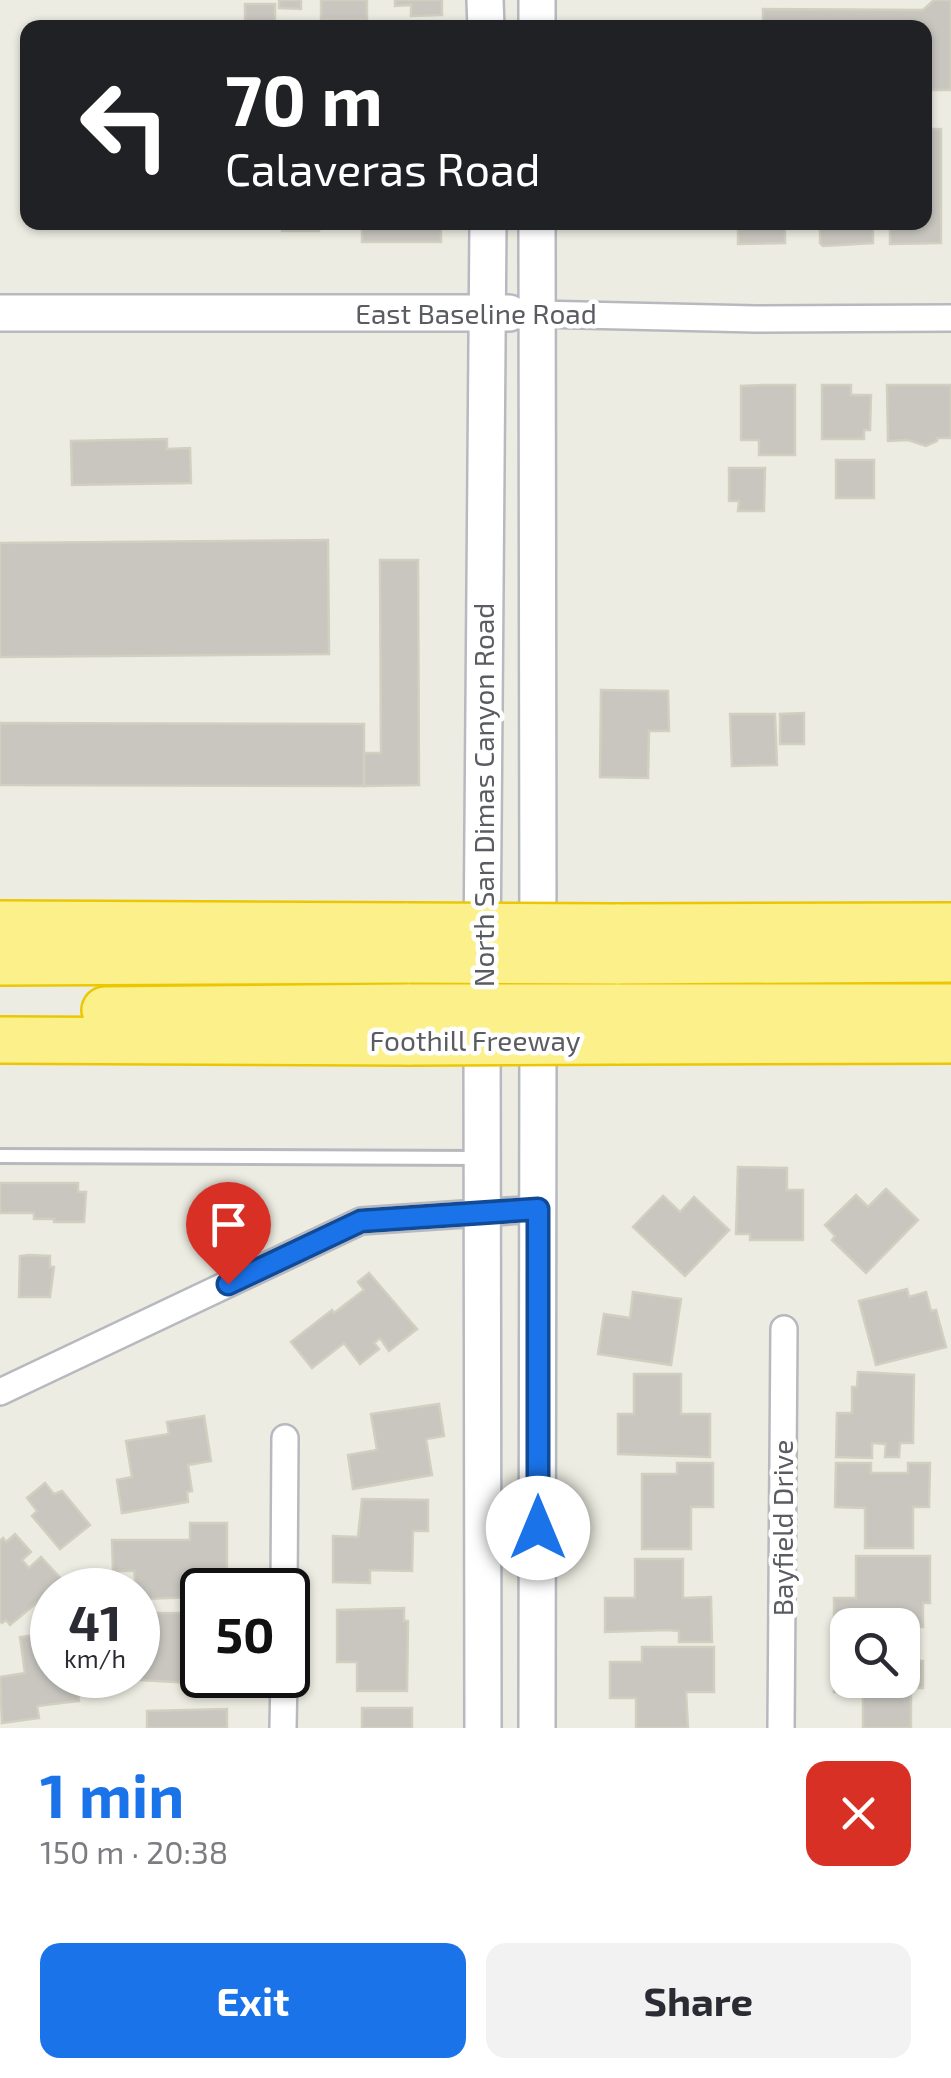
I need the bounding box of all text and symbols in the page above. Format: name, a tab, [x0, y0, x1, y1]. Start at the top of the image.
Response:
text: 70 m	[225, 56, 383, 140]
icon: left	[60, 60, 190, 190]
text: Calaveras Road	[225, 141, 540, 195]
street label: East Baseline Road	[355, 296, 597, 330]
street label: North San Dimas Canyon Road	[466, 603, 500, 987]
street label: Foothill Freeway	[369, 1023, 581, 1057]
pin	[186, 1182, 271, 1285]
icon: arrive	[201, 1197, 256, 1252]
street label: Bayfield Drive	[765, 1440, 799, 1616]
position arrow	[486, 1476, 590, 1580]
speed limit sign: 50	[180, 1568, 310, 1698]
text: 41	[68, 1591, 122, 1651]
map controls	[830, 1608, 920, 1698]
button: search	[830, 1608, 920, 1698]
text: km/h	[64, 1643, 126, 1673]
text: 1 min	[40, 1758, 184, 1830]
button: close	[806, 1761, 911, 1866]
text: 150 m · 20:38	[40, 1832, 228, 1870]
button: Exit	[40, 1943, 466, 2058]
button: Share	[486, 1943, 911, 2058]

